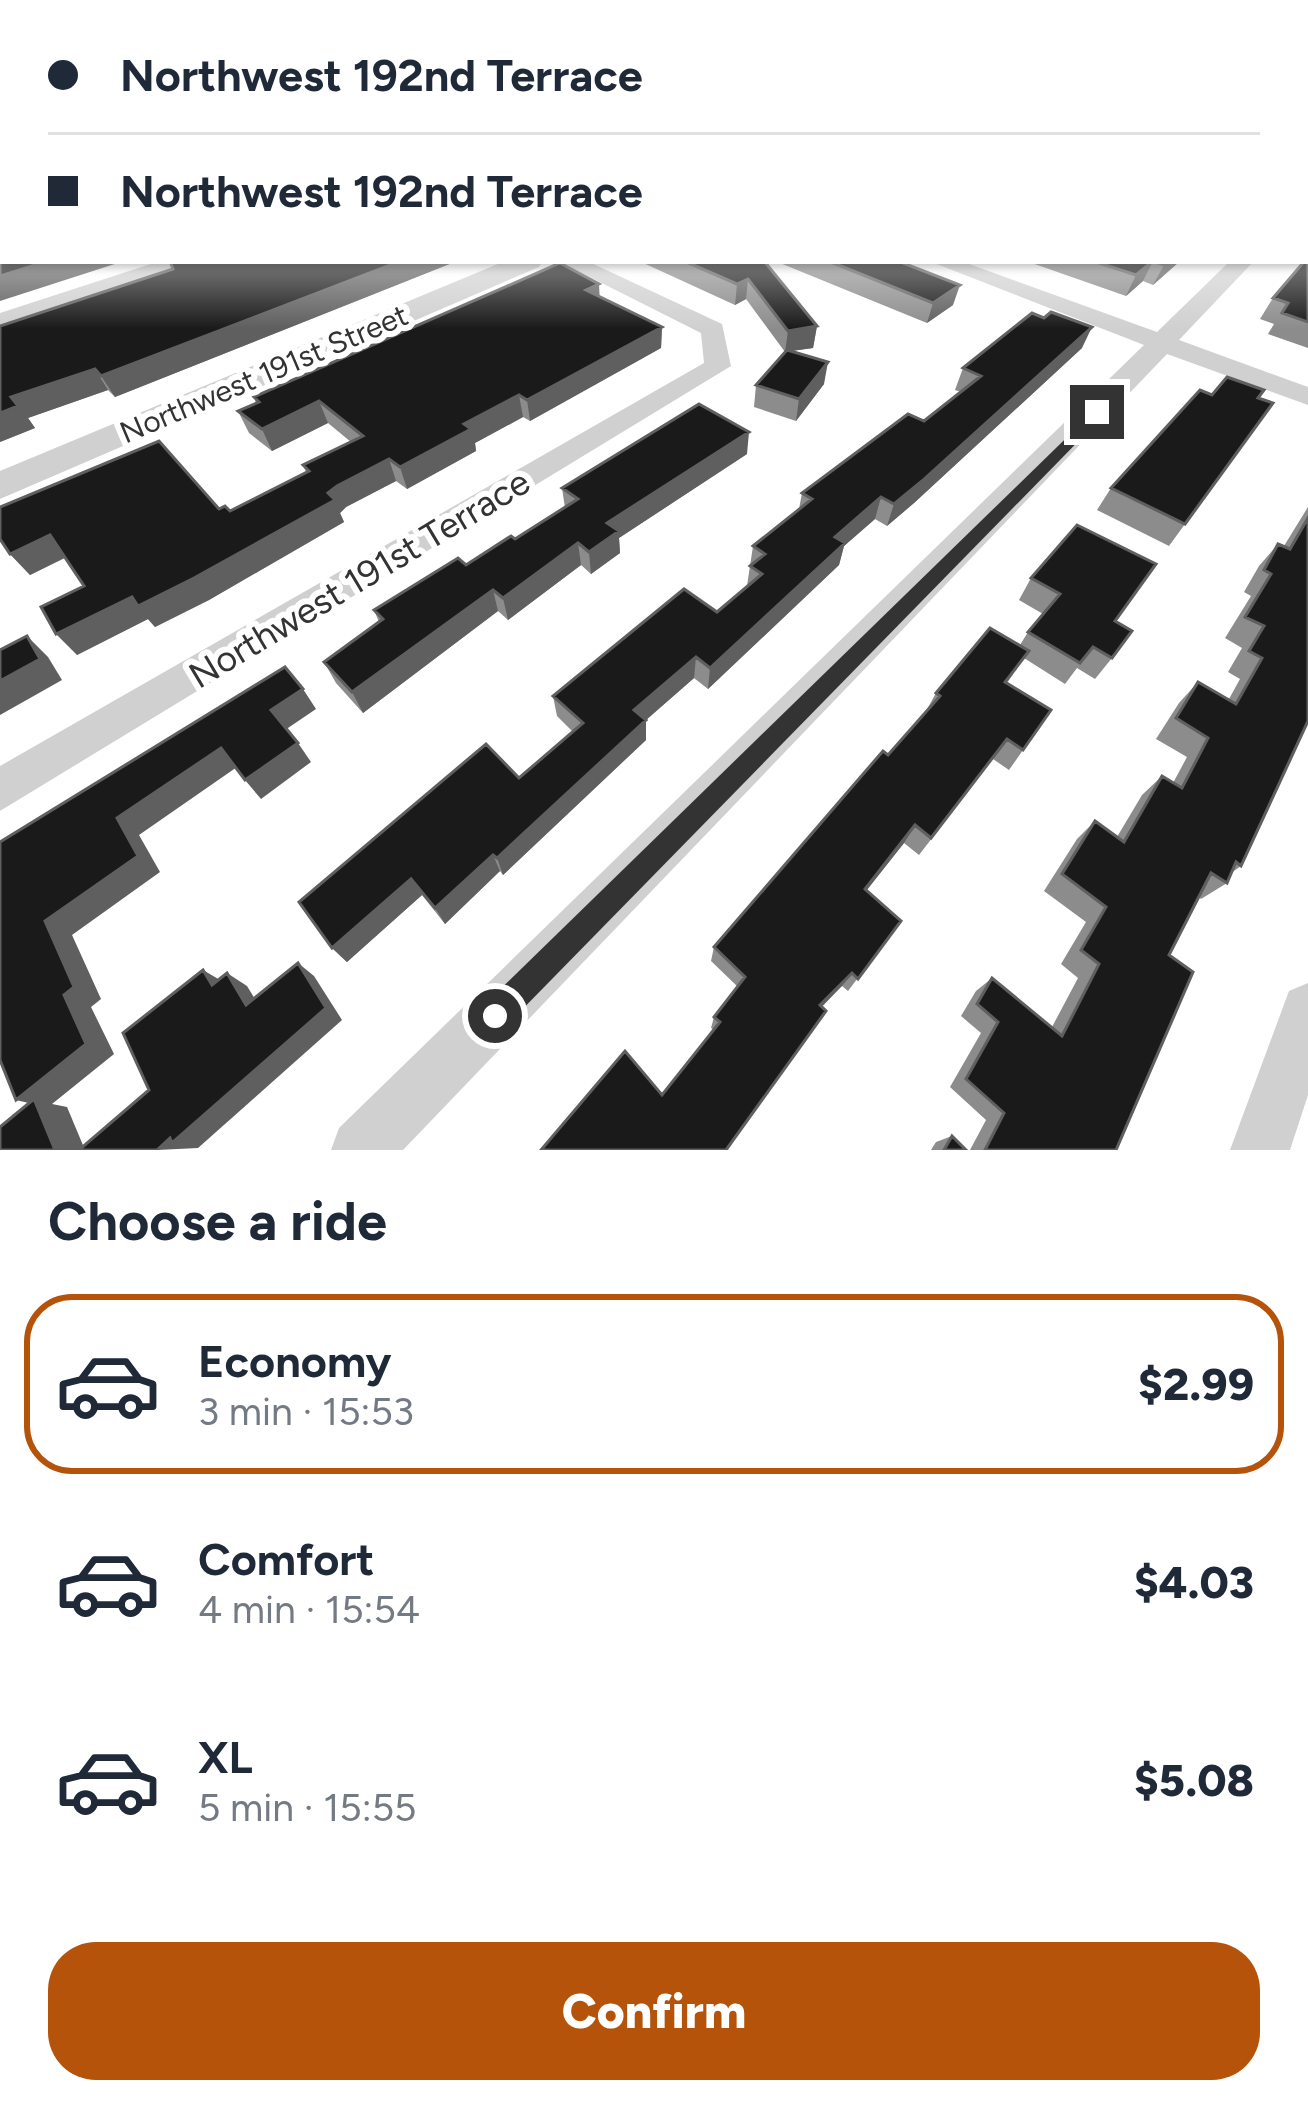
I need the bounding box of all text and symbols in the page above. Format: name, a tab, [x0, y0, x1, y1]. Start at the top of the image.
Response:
text: Northwest 192nd Terrace	[120, 48, 643, 102]
text: Northwest 192nd Terrace	[120, 164, 643, 218]
street label: Northwest 191st Street	[114, 296, 413, 451]
route end	[1070, 385, 1124, 439]
street label: Northwest 191st Terrace	[181, 460, 537, 697]
route start	[468, 989, 522, 1043]
text: Choose a ride	[48, 1189, 387, 1254]
icon: car	[54, 1330, 162, 1438]
text: Economy	[198, 1334, 391, 1388]
text: $2.99	[1138, 1357, 1254, 1411]
text: 3 min · 15:53	[198, 1388, 414, 1435]
icon: car	[54, 1528, 162, 1636]
text: Comfort	[198, 1532, 374, 1586]
text: $4.03	[1134, 1555, 1254, 1609]
text: 4 min · 15:54	[198, 1586, 420, 1633]
icon: car	[54, 1726, 162, 1834]
text: XL	[198, 1730, 253, 1784]
text: $5.08	[1134, 1753, 1254, 1807]
text: 5 min · 15:55	[198, 1784, 416, 1831]
button: Confirm	[48, 1942, 1260, 2080]

